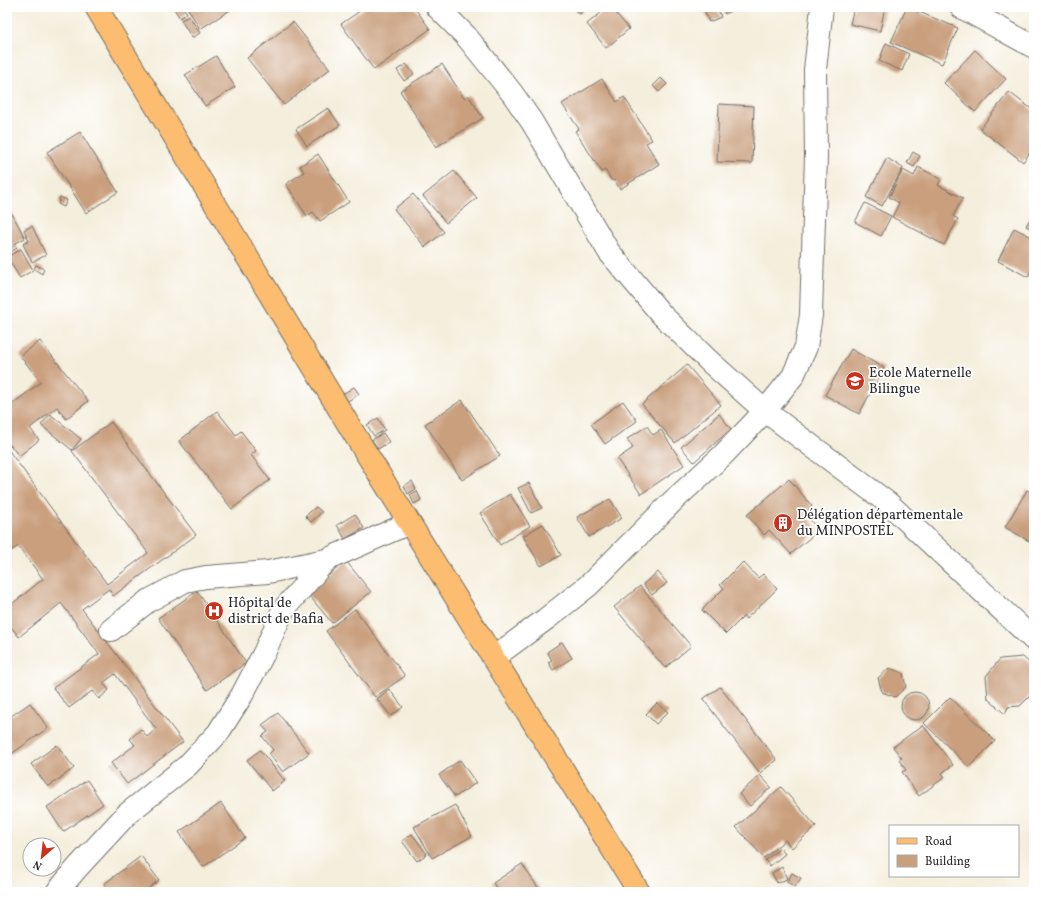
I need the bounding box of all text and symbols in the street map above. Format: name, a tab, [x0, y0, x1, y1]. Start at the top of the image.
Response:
place label: Ecole Maternelle Bilingue	[869, 364, 972, 399]
school or university icon: Ecole Maternelle Bilingue	[844, 370, 866, 392]
place label: Délégation départementale du MINPOSTEL	[797, 506, 964, 541]
building icon: Délégation départementale du MINPOSTEL	[772, 512, 794, 534]
place label: Hôpital de district de Bafia	[228, 594, 324, 629]
hospital icon: Hôpital de district de Bafia	[203, 600, 225, 622]
legend	[889, 825, 1019, 877]
text: Road	[925, 834, 952, 850]
north arrow	[22, 837, 62, 877]
text: Building	[925, 854, 970, 870]
text: N	[31, 856, 45, 873]

